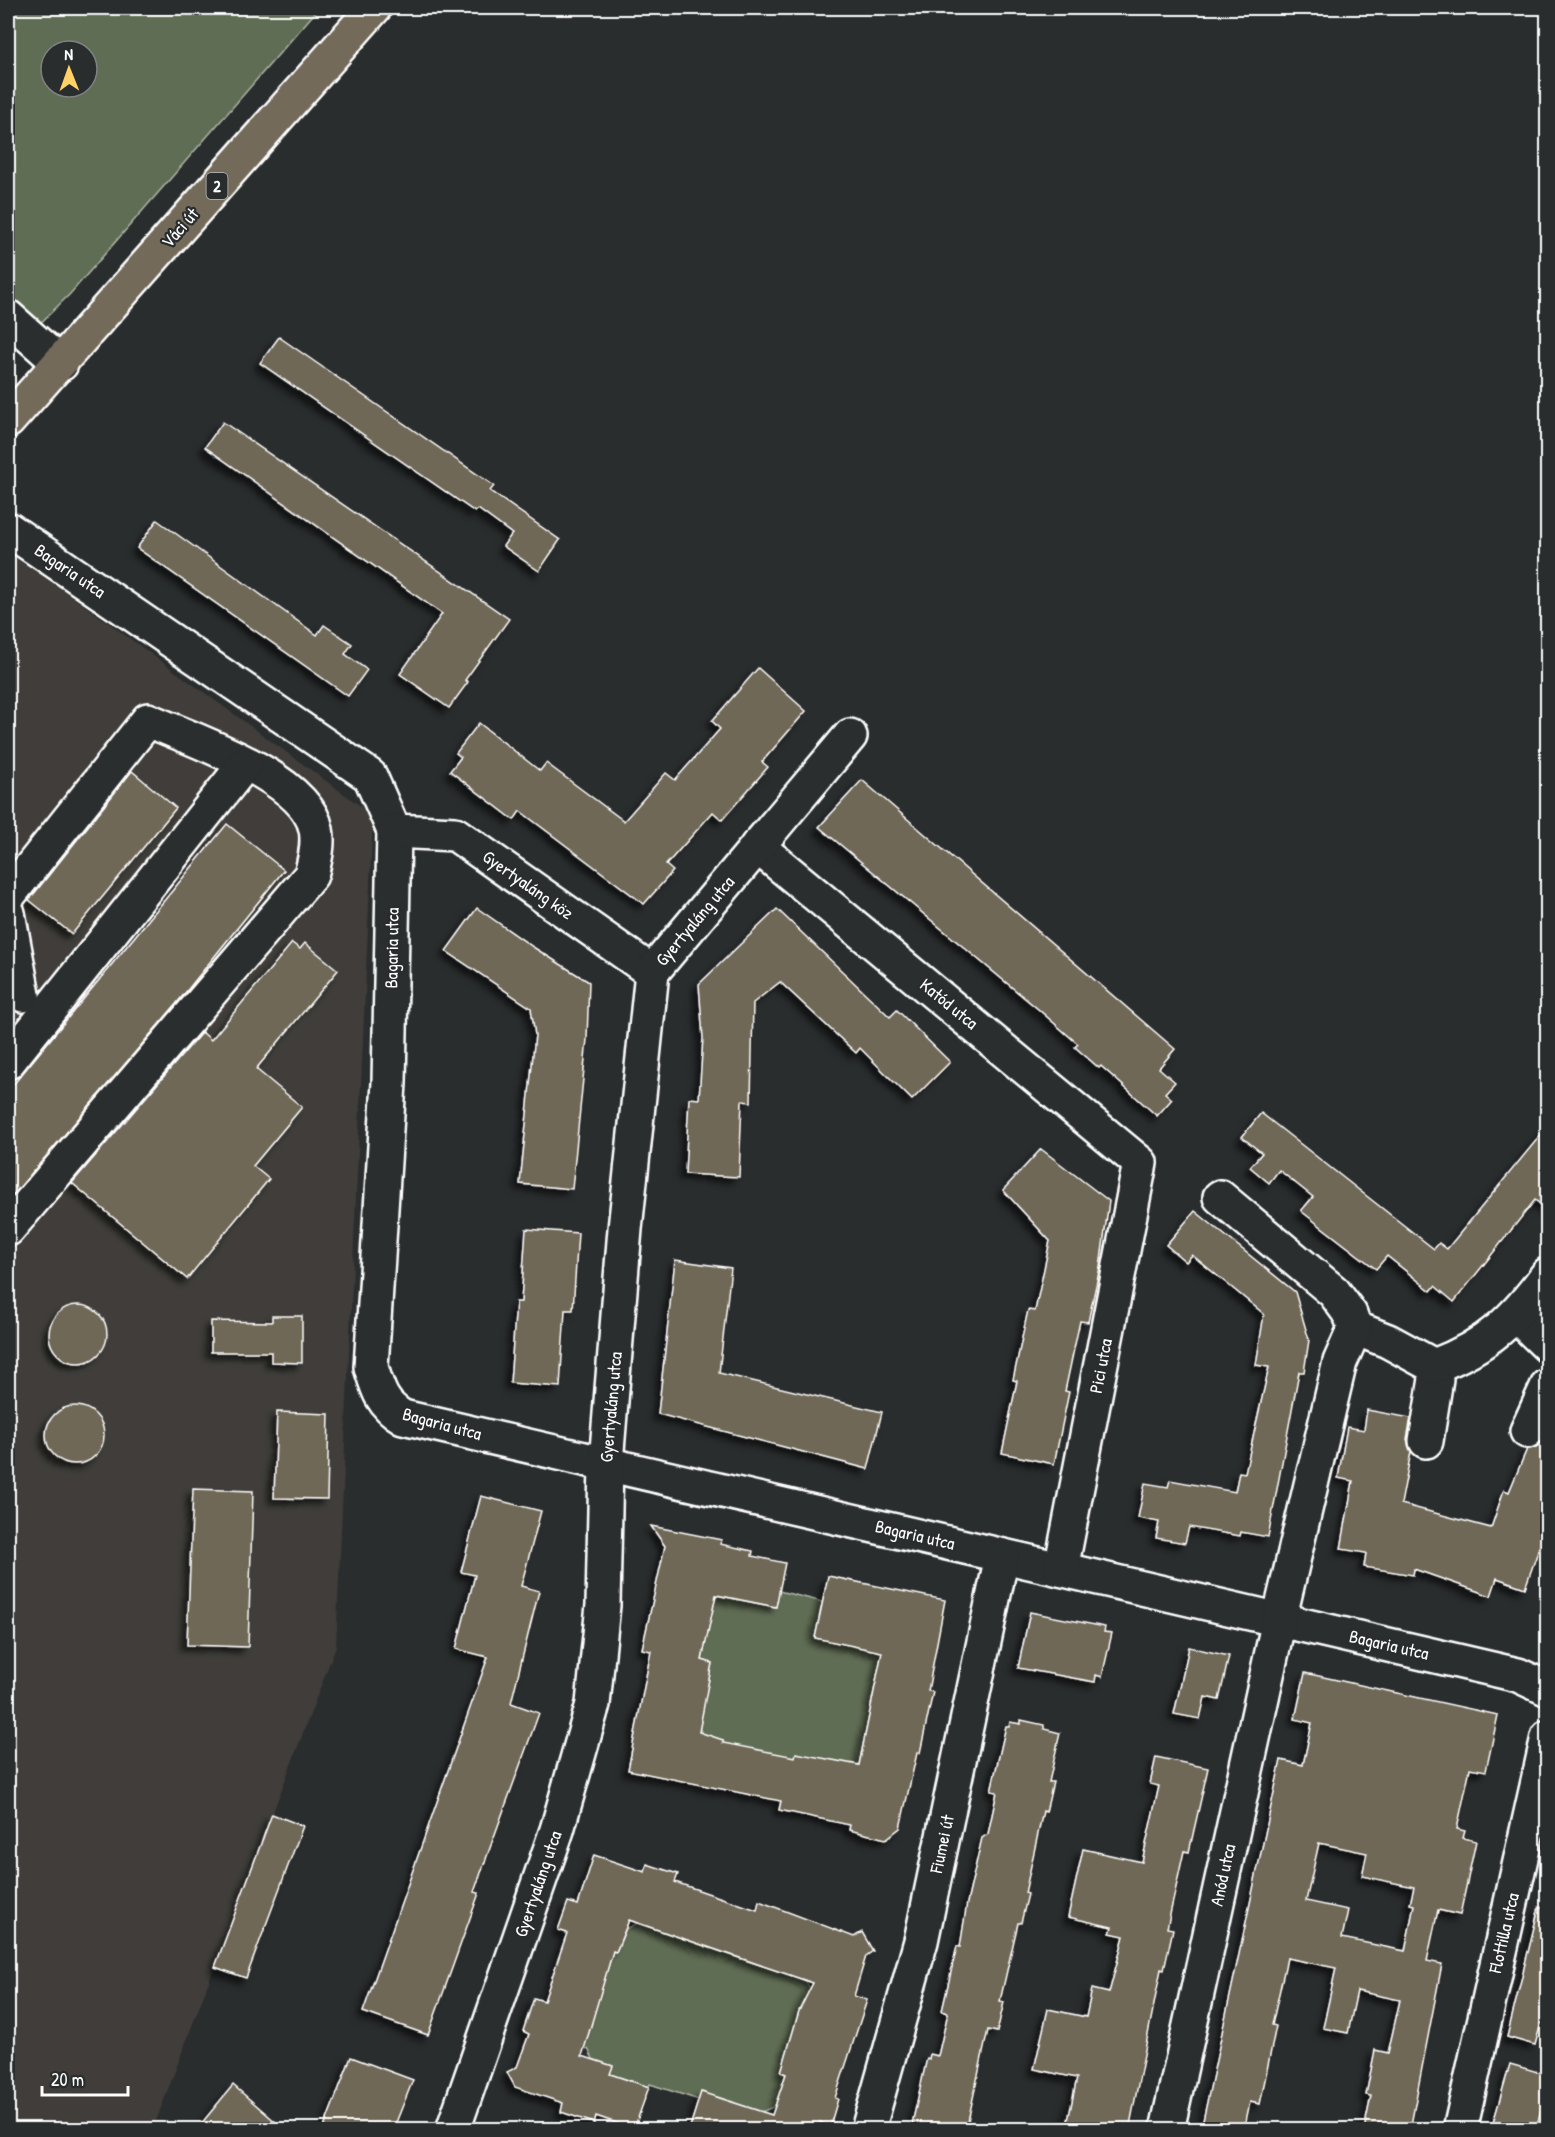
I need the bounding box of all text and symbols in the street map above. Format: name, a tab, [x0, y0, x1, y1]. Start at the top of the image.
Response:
north arrow	[39, 39, 99, 99]
text: N	[64, 43, 74, 65]
road number: 2	[206, 173, 228, 199]
street label: Váci út	[155, 202, 205, 253]
street label: Bagaria utca	[30, 538, 111, 604]
street label: Gyertyaláng köz	[478, 844, 579, 925]
street label: Gyertyaláng utca	[649, 870, 740, 971]
street label: Bagaria utca	[378, 907, 405, 989]
street label: Katód utca	[915, 972, 984, 1035]
street label: Pici utca	[1083, 1336, 1118, 1395]
street label: Gyertyaláng utca	[593, 1351, 628, 1463]
street label: Bagaria utca	[400, 1401, 484, 1446]
street label: Bagaria utca	[873, 1513, 957, 1556]
street label: Bagaria utca	[1347, 1623, 1431, 1666]
street label: Fiumei út	[923, 1812, 960, 1876]
street label: Gyertyaláng utca	[508, 1827, 567, 1940]
street label: Anód utca	[1204, 1842, 1241, 1908]
street label: Flottilla utca	[1482, 1890, 1525, 1976]
scale bar	[42, 2059, 128, 2097]
text: 20 m	[51, 2067, 84, 2092]

